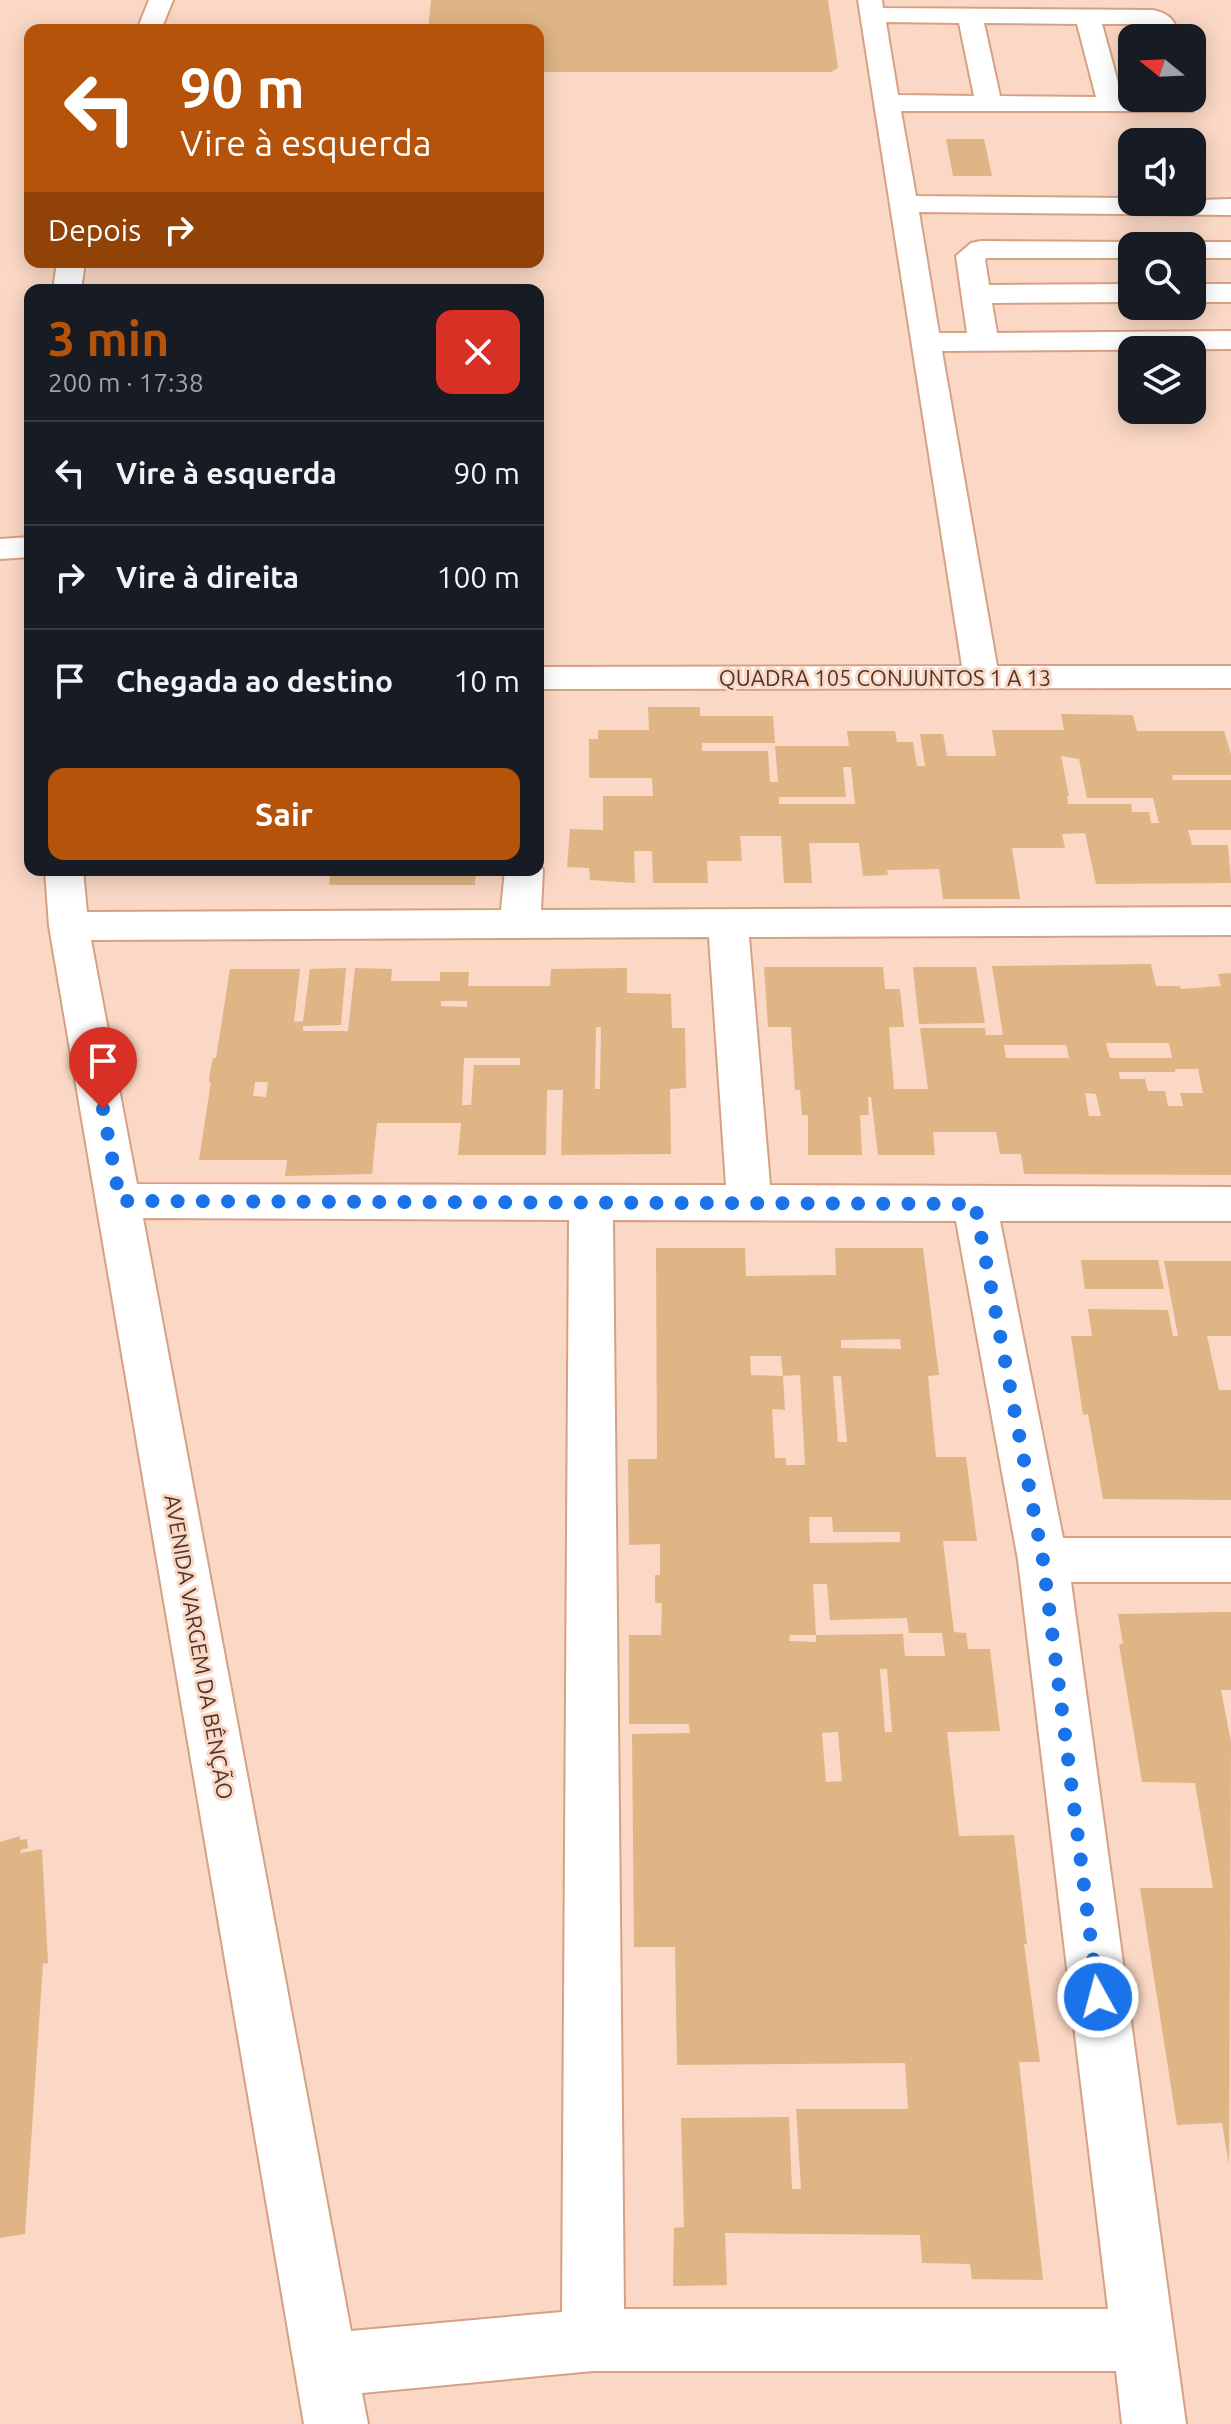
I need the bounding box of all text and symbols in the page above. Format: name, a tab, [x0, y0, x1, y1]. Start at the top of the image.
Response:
north arrow	[1118, 24, 1206, 112]
map controls	[1118, 24, 1206, 424]
icon: left	[48, 56, 152, 160]
text: 90 m	[180, 56, 305, 119]
text: Vire à esquerda	[180, 122, 431, 163]
button: sound	[1118, 128, 1206, 216]
icon: right	[157, 208, 201, 252]
text: Depois	[48, 213, 141, 247]
button: search	[1118, 232, 1206, 320]
button: close	[436, 310, 520, 394]
text: 3 min	[48, 311, 169, 365]
button: layers	[1118, 336, 1206, 424]
text: 200 m · 17:38	[48, 368, 204, 397]
icon: left	[48, 451, 92, 495]
text: Vire à esquerda	[116, 456, 337, 490]
text: 90 m	[453, 456, 520, 490]
icon: right	[48, 555, 92, 599]
text: Vire à direita	[116, 560, 299, 594]
text: 100 m	[436, 560, 520, 594]
icon: arrive	[48, 659, 92, 703]
text: Chegada ao destino	[116, 664, 393, 698]
text: 10 m	[453, 664, 520, 698]
street label: QUADRA 105 CONJUNTOS 1 A 13	[719, 665, 1051, 690]
button: Sair	[48, 768, 520, 860]
pin	[69, 1027, 137, 1109]
icon: arrive	[81, 1039, 125, 1083]
street label: AVENIDA VARGEM DA BÊNÇÃO	[160, 1492, 240, 1801]
position arrow	[1056, 1955, 1140, 2039]

